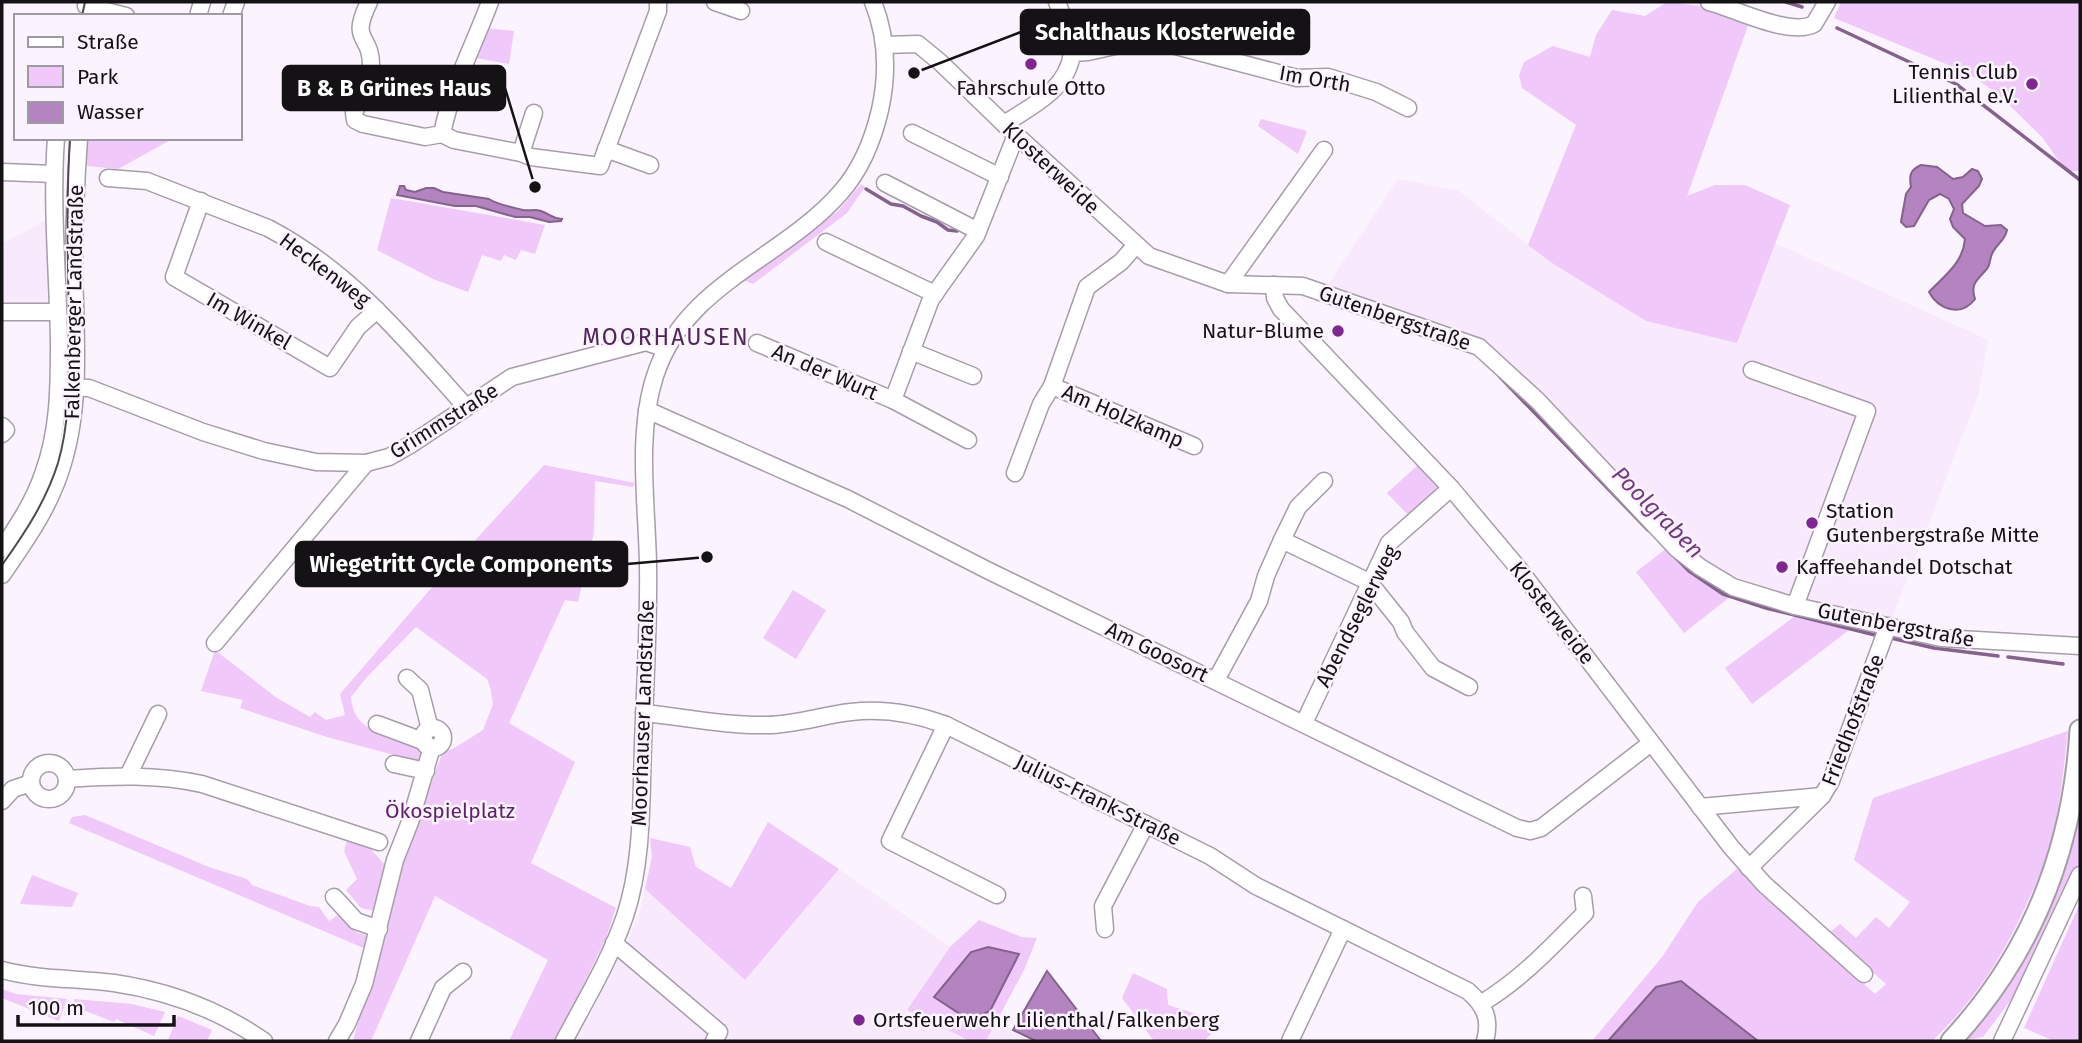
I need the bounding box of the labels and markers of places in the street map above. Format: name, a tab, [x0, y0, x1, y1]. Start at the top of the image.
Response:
callout: Schalthaus Klosterweide	[1021, 10, 1309, 54]
marker: Fahrschule Otto	[1023, 56, 1039, 72]
place label: Tennis Club Lilienthal e.V.	[1892, 59, 2018, 109]
callout: B & B Grünes Haus	[283, 66, 505, 110]
place label: Fahrschule Otto	[956, 75, 1106, 101]
marker: Tennis Club Lilienthal e.V.	[2024, 76, 2040, 92]
place label: Natur-Blume	[1202, 318, 1324, 344]
marker: Natur-Blume	[1330, 323, 1346, 339]
place label: Station Gutenbergstraße Mitte	[1826, 498, 2039, 548]
marker: Station Gutenbergstraße Mitte	[1804, 515, 1820, 531]
callout: Wiegetritt Cycle Components	[296, 542, 627, 586]
place label: Kaffeehandel Dotschat	[1796, 554, 2013, 580]
marker: Kaffeehandel Dotschat	[1774, 559, 1790, 575]
place label: Ortsfeuerwehr Lilienthal/Falkenberg	[873, 1007, 1219, 1033]
marker: Ortsfeuerwehr Lilienthal/Falkenberg	[851, 1012, 867, 1028]

